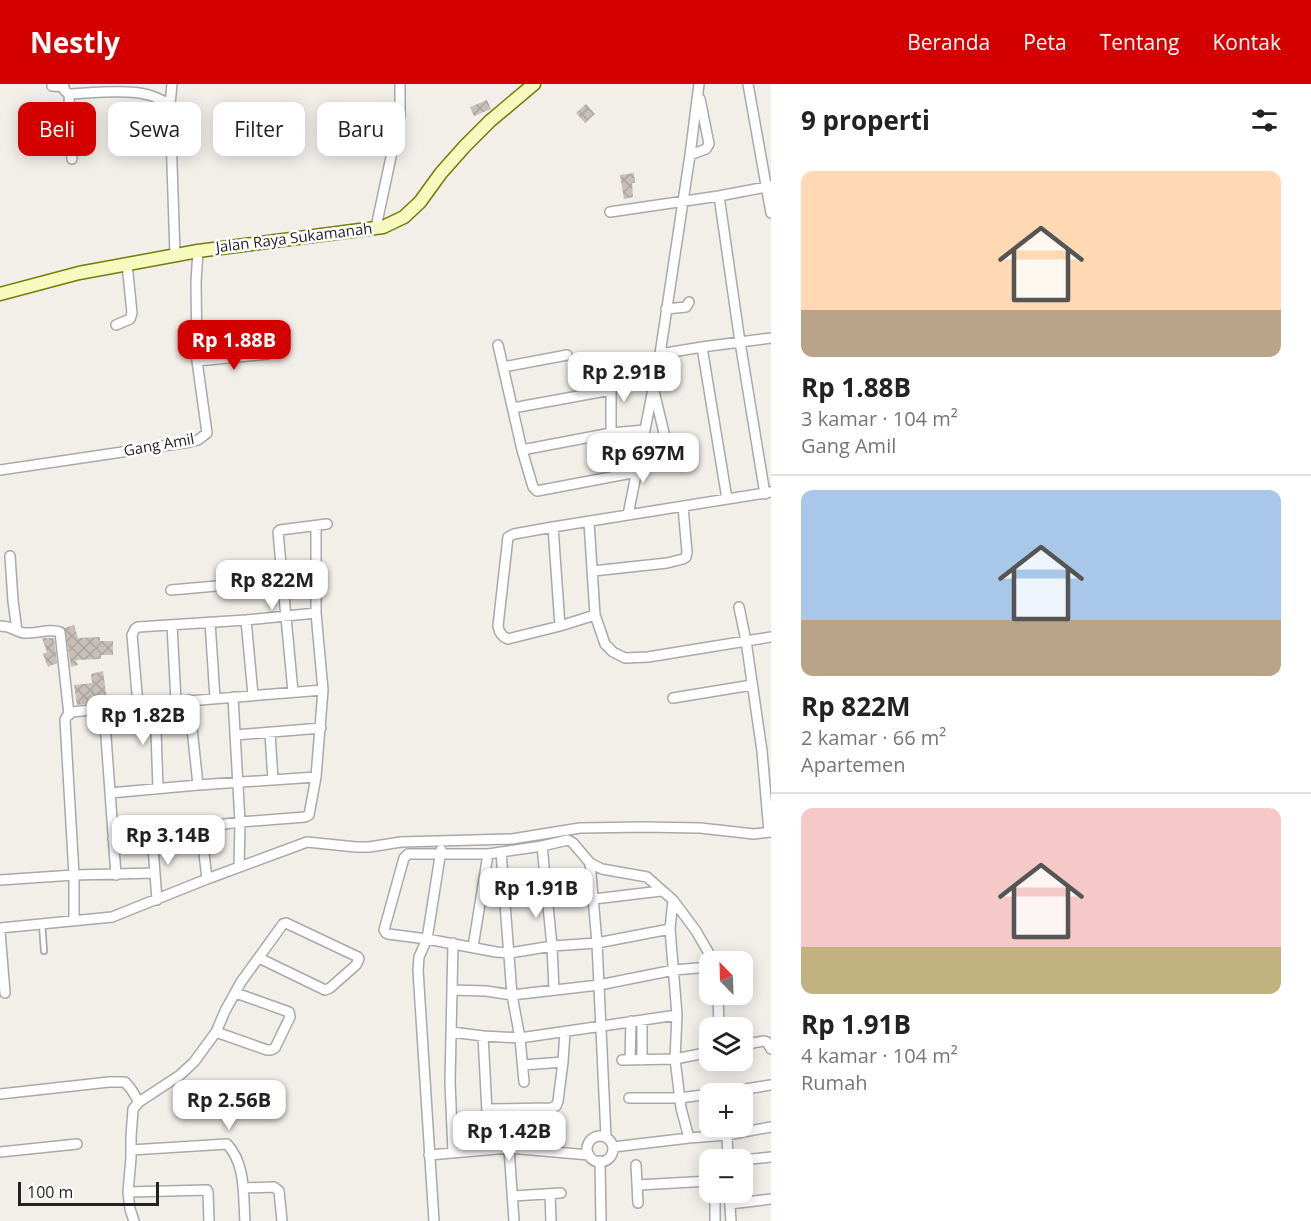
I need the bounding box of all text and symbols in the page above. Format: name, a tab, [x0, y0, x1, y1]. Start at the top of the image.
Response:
text: Nestly	[30, 23, 120, 61]
text: Beranda	[907, 28, 990, 56]
text: Peta	[1023, 28, 1067, 56]
text: Tentang	[1100, 28, 1179, 56]
text: Kontak	[1212, 28, 1281, 56]
chip: Beli	[18, 102, 96, 156]
chip: Sewa	[108, 102, 201, 156]
chip: Filter	[213, 102, 305, 156]
chip: Baru	[317, 102, 405, 156]
text: 9 properti	[801, 102, 930, 138]
icon: filters	[1248, 104, 1281, 137]
icon: home	[987, 210, 1095, 318]
street label: Jalan Raya Sukamanah	[213, 217, 373, 257]
pin: Rp 1.88B	[172, 320, 296, 371]
text: Rp 1.88B	[192, 326, 276, 353]
pin: Rp 2.91B	[562, 352, 686, 403]
text: Rp 2.91B	[582, 358, 666, 385]
text: Rp 1.88B	[801, 369, 911, 405]
text: 3 kamar · 104 m²	[801, 405, 958, 432]
street label: Gang Amil	[122, 428, 196, 460]
text: Gang Amil	[801, 432, 896, 459]
pin: Rp 697M	[588, 433, 698, 484]
text: Rp 697M	[601, 439, 685, 466]
icon: home	[987, 529, 1095, 637]
pin: Rp 822M	[217, 560, 327, 611]
text: Rp 822M	[230, 566, 314, 593]
text: Rp 822M	[801, 688, 910, 724]
pin: Rp 1.82B	[81, 695, 205, 746]
text: Rp 1.82B	[101, 701, 185, 728]
text: 2 kamar · 66 m²	[801, 724, 946, 751]
text: Apartemen	[801, 751, 906, 778]
pin: Rp 3.14B	[106, 815, 230, 866]
text: Rp 3.14B	[126, 821, 210, 848]
icon: home	[987, 847, 1095, 955]
pin: Rp 1.91B	[474, 868, 598, 919]
text: Rp 1.91B	[494, 874, 578, 901]
north arrow	[699, 951, 753, 1005]
map controls	[699, 951, 753, 1203]
text: Rp 1.91B	[801, 1006, 911, 1042]
button: layers	[699, 1017, 753, 1071]
text: 4 kamar · 104 m²	[801, 1042, 958, 1069]
text: Rumah	[801, 1069, 868, 1096]
pin: Rp 2.56B	[167, 1080, 291, 1131]
button: +	[699, 1083, 753, 1137]
text: Rp 2.56B	[187, 1086, 271, 1113]
pin: Rp 1.42B	[447, 1111, 571, 1162]
text: Rp 1.42B	[467, 1117, 551, 1144]
button: −	[699, 1149, 753, 1203]
scale bar	[18, 1179, 159, 1206]
text: 100 m	[27, 1181, 73, 1203]

